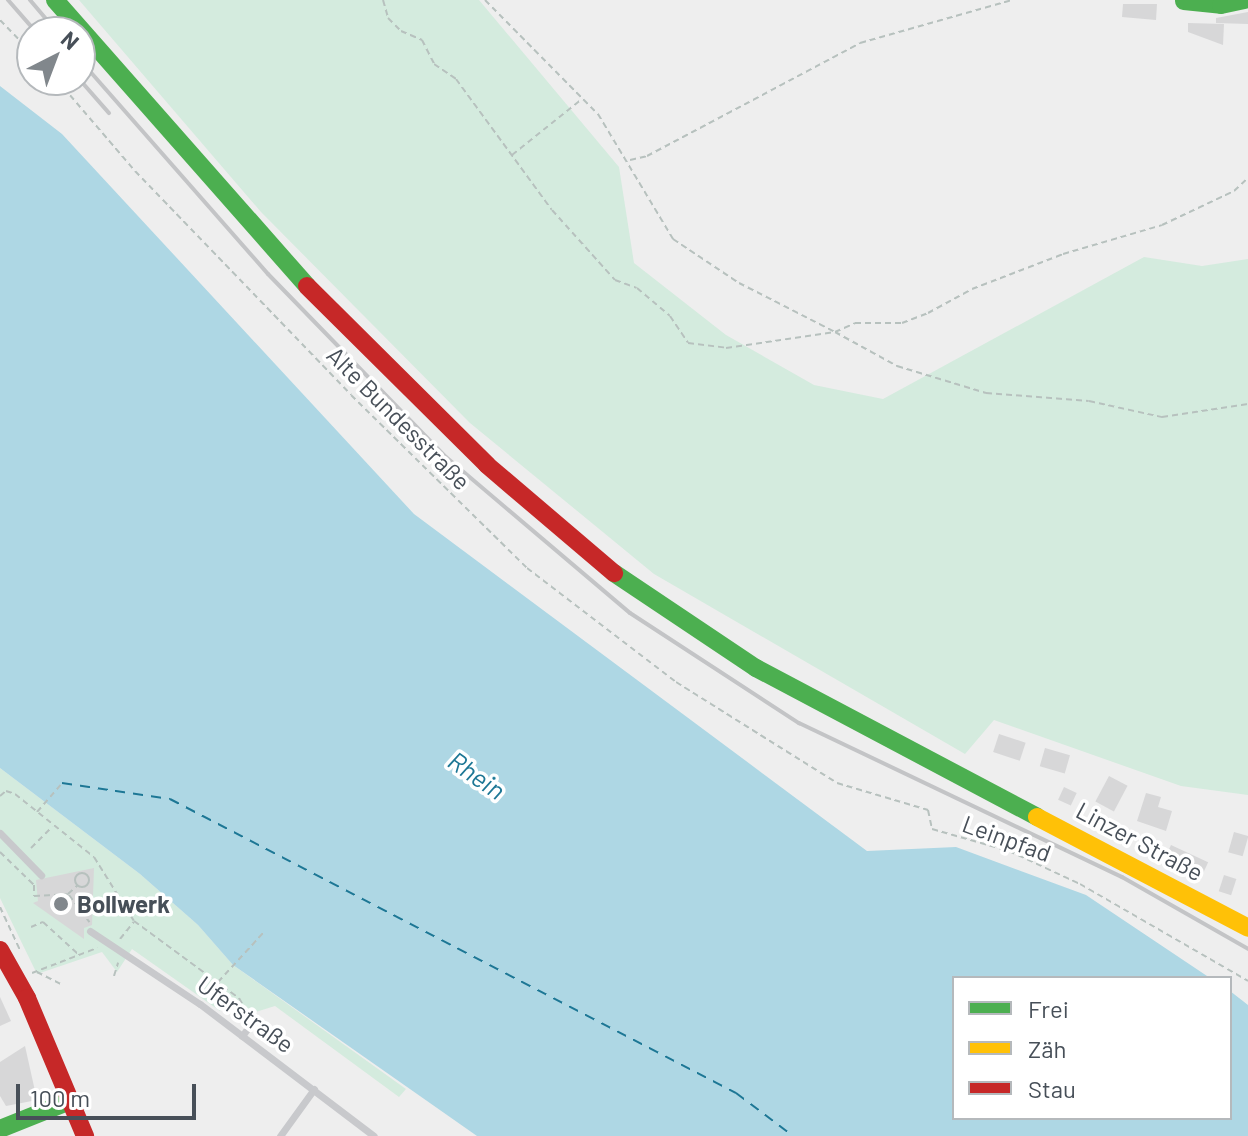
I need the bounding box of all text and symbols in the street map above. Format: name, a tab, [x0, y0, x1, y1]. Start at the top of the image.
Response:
north arrow	[16, 16, 96, 96]
text: N	[57, 25, 85, 54]
street label: Alte Bundesstraße	[321, 340, 477, 496]
water label: Rhein	[443, 744, 511, 806]
street label: Linzer Straße	[1072, 796, 1208, 886]
street label: Leinpfad	[959, 809, 1055, 867]
place label: Bollwerk	[77, 890, 170, 918]
marker: Bollwerk	[52, 895, 70, 913]
street label: Uferstraße	[192, 969, 300, 1059]
legend	[952, 976, 1232, 1120]
text: Frei	[1028, 994, 1069, 1023]
text: Zäh	[1028, 1034, 1066, 1063]
scale bar	[20, 1068, 200, 1118]
text: Stau	[1028, 1074, 1076, 1103]
text: 100 m	[30, 1083, 90, 1112]

